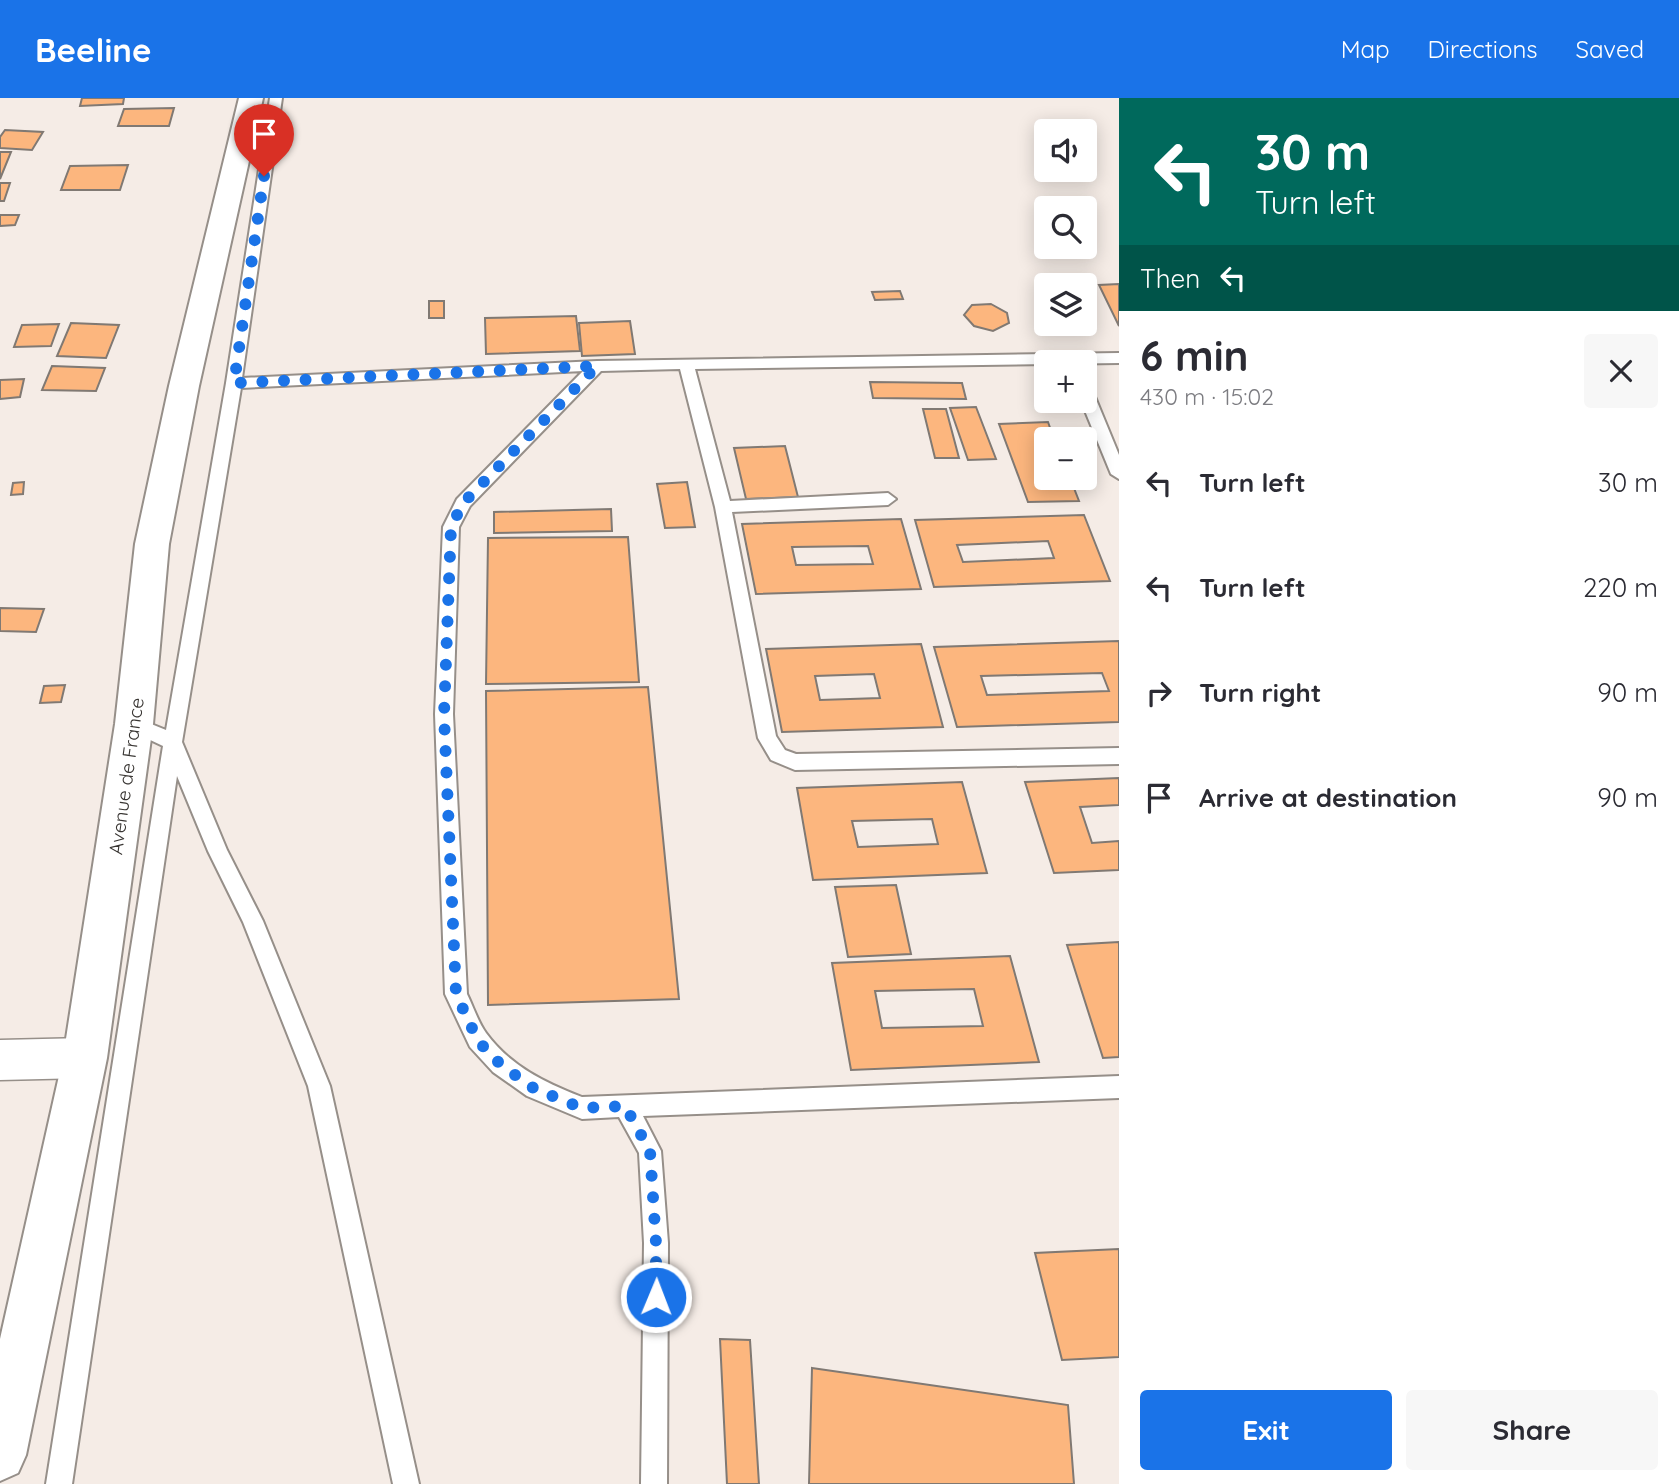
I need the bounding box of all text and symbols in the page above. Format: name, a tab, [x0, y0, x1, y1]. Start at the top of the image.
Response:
text: Beeline	[35, 29, 151, 70]
text: Map	[1341, 34, 1390, 64]
text: Directions	[1428, 34, 1538, 64]
text: Saved	[1576, 34, 1644, 64]
pin	[234, 104, 294, 176]
icon: arrive	[245, 115, 283, 153]
map controls	[1034, 119, 1097, 490]
button: sound	[1034, 119, 1097, 182]
text: 30 m	[1255, 121, 1370, 182]
icon: left	[1140, 126, 1231, 217]
text: Turn left	[1255, 182, 1376, 222]
button: search	[1034, 196, 1097, 259]
icon: left	[1214, 259, 1252, 297]
text: Then	[1140, 262, 1200, 295]
button: layers	[1034, 273, 1097, 336]
text: 6 min	[1140, 329, 1249, 382]
button: close	[1584, 334, 1658, 408]
button: +	[1034, 350, 1097, 413]
text: 430 m · 15:02	[1140, 382, 1274, 411]
button: −	[1034, 427, 1097, 490]
icon: left	[1140, 464, 1178, 502]
text: Turn left	[1199, 466, 1306, 499]
text: 30 m	[1598, 466, 1658, 499]
icon: left	[1140, 569, 1178, 607]
text: Turn left	[1199, 571, 1306, 604]
text: 220 m	[1583, 571, 1658, 604]
icon: right	[1140, 674, 1178, 712]
text: Turn right	[1199, 676, 1321, 709]
text: 90 m	[1597, 676, 1658, 709]
street label: Avenue de France	[103, 696, 149, 856]
icon: arrive	[1140, 779, 1178, 817]
text: Arrive at destination	[1199, 781, 1457, 814]
text: 90 m	[1597, 781, 1658, 814]
position arrow	[619, 1260, 693, 1334]
button: Exit	[1140, 1390, 1392, 1470]
button: Share	[1406, 1390, 1658, 1470]

